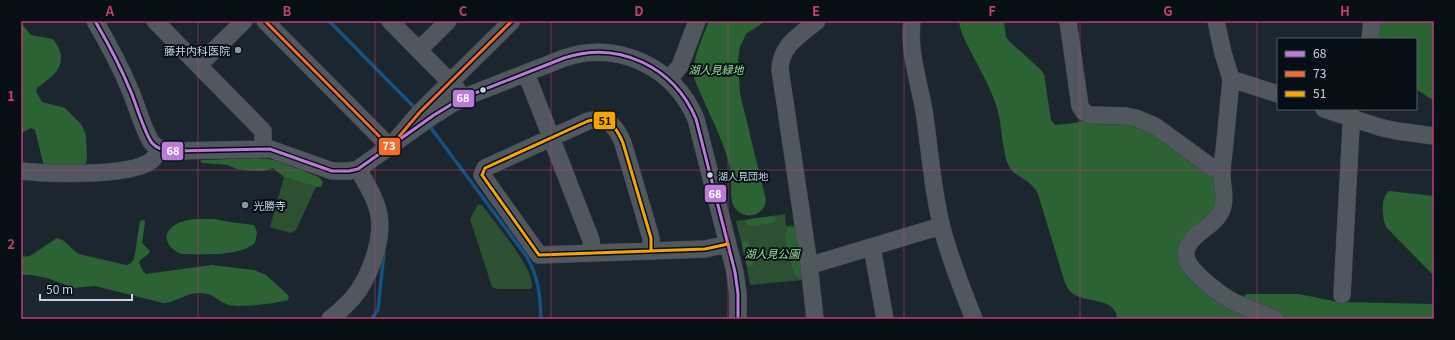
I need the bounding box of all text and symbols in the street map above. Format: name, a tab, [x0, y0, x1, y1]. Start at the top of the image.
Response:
text: A	[105, 1, 115, 20]
text: B	[283, 1, 292, 20]
text: C	[459, 1, 468, 20]
text: D	[634, 1, 644, 20]
text: E	[812, 1, 820, 20]
text: F	[988, 1, 996, 20]
text: G	[1163, 1, 1173, 20]
text: H	[1340, 1, 1350, 20]
legend	[1277, 38, 1417, 110]
place label: 藤井内科医院	[164, 42, 230, 58]
text: 68	[1313, 44, 1327, 61]
marker: 藤井内科医院	[233, 45, 243, 55]
park label: 湖人見緑地	[689, 61, 744, 77]
text: 73	[1313, 64, 1326, 81]
text: 51	[1313, 84, 1326, 101]
unlabelled marker	[478, 85, 488, 95]
text: 1	[7, 86, 15, 105]
line badge: 68	[452, 89, 475, 108]
text: 68	[457, 89, 469, 105]
line badge: 51	[593, 111, 616, 130]
text: 51	[599, 112, 611, 128]
line badge: 73	[378, 137, 401, 156]
text: 73	[383, 137, 395, 153]
line badge: 68	[161, 141, 184, 161]
text: 68	[167, 142, 179, 158]
place label: 湖人見団地	[718, 168, 769, 183]
marker: 湖人見団地	[705, 170, 715, 180]
line badge: 68	[704, 184, 727, 203]
text: 68	[709, 185, 721, 201]
place label: 光勝寺	[253, 197, 286, 213]
marker: 光勝寺	[240, 200, 250, 210]
text: 2	[7, 234, 15, 253]
park label: 湖人見公園	[745, 245, 801, 261]
scale bar	[40, 276, 132, 302]
text: 50 m	[46, 280, 73, 297]

